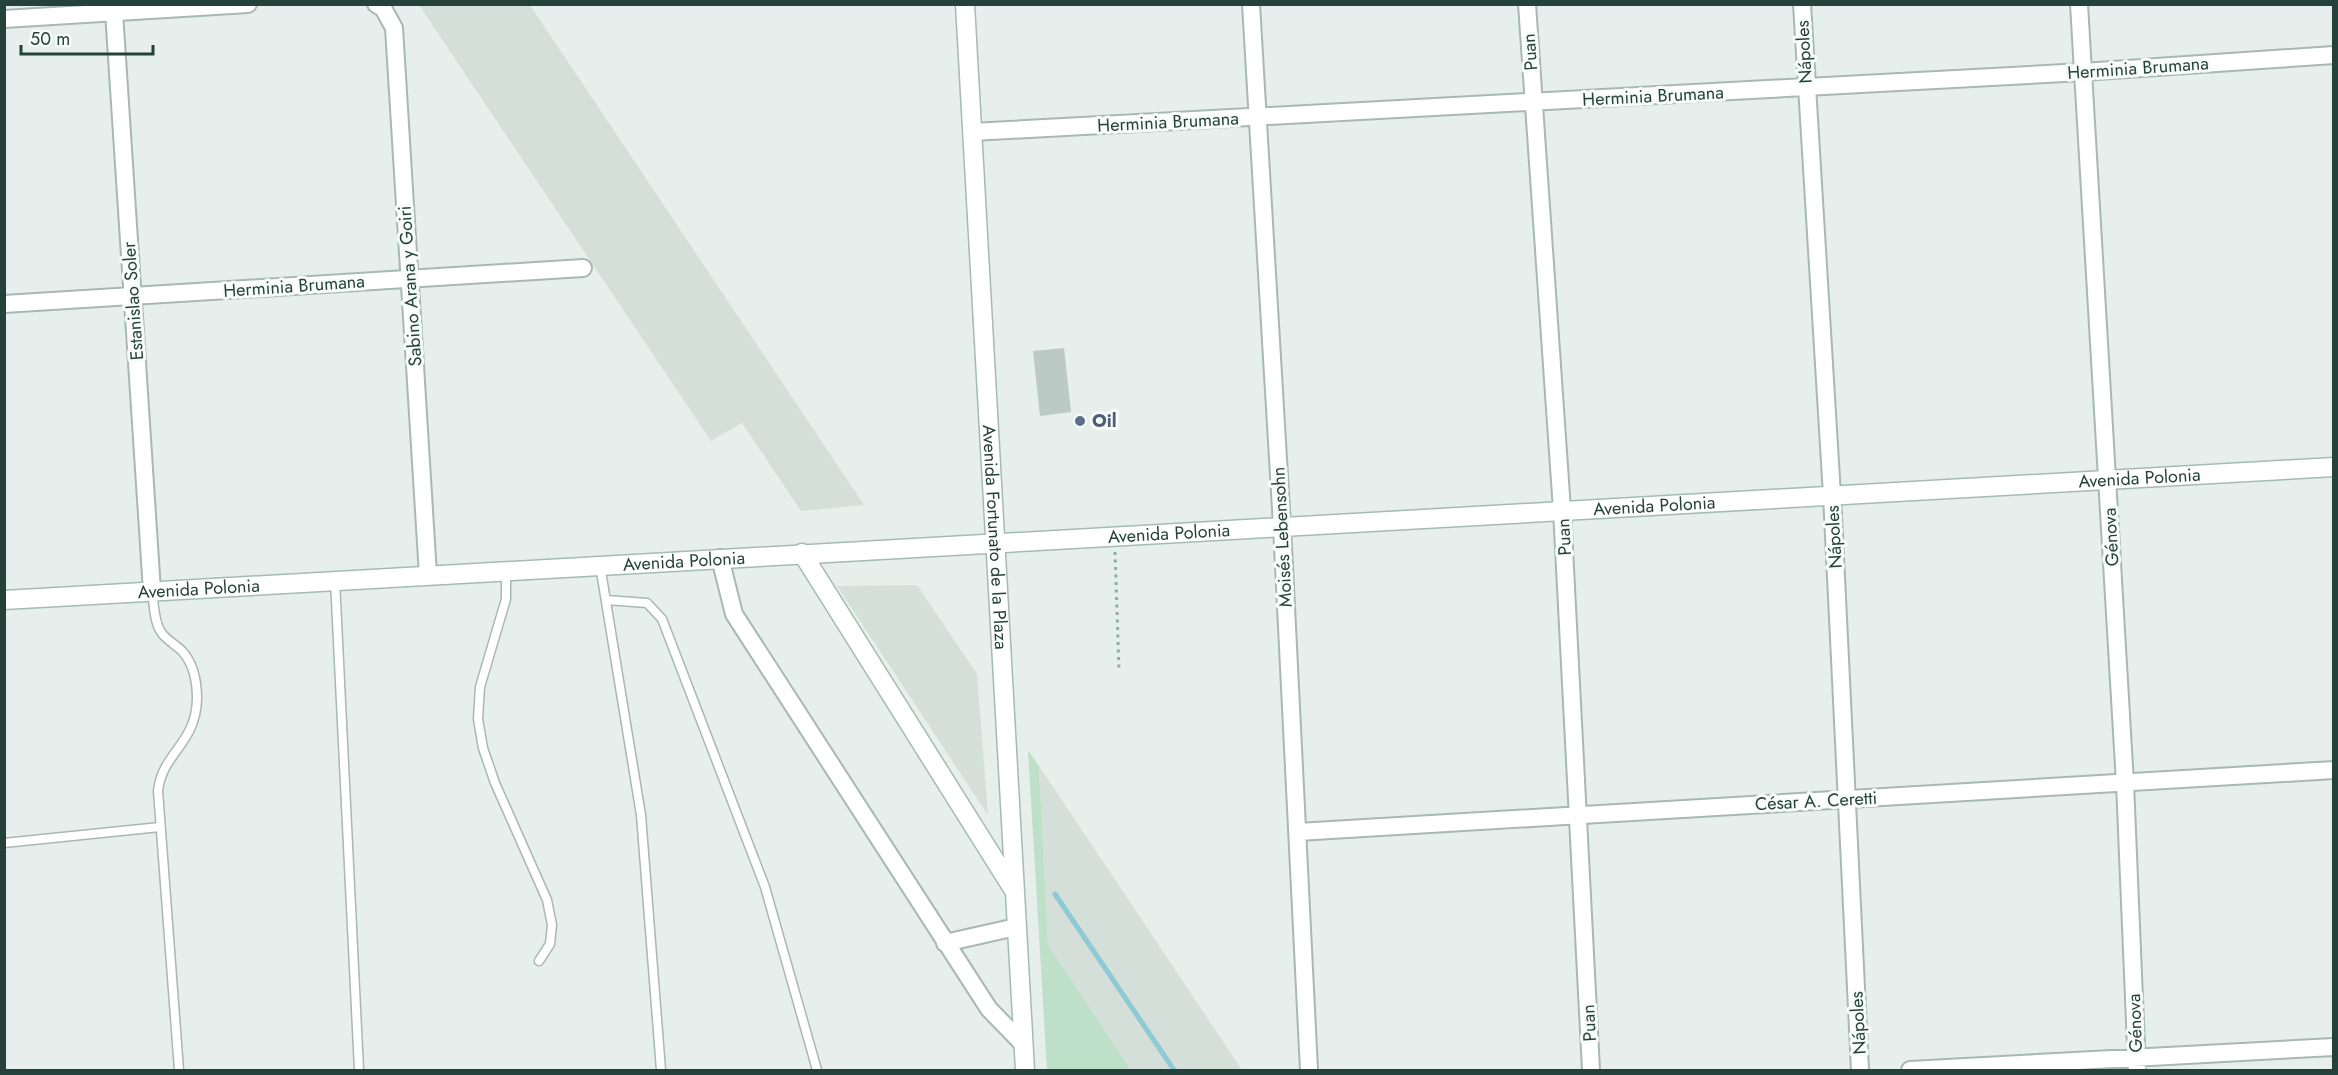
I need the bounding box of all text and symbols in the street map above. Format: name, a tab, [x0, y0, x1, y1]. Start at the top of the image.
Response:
scale bar	[21, 18, 153, 56]
street label: Nápoles	[1789, 20, 1819, 84]
text: 50 m	[30, 26, 70, 52]
street label: Puan	[1516, 33, 1544, 71]
street label: Herminia Brumana	[2066, 50, 2210, 86]
street label: Herminia Brumana	[1582, 79, 1724, 113]
street label: Herminia Brumana	[1097, 105, 1239, 139]
street label: Sabino Arana y Goiri	[391, 205, 429, 367]
street label: Estanislao Soler	[116, 240, 150, 361]
street label: Herminia Brumana	[222, 268, 366, 304]
place label: Oil	[1092, 408, 1117, 434]
marker: Oil	[1073, 414, 1087, 428]
street label: Avenida Fortunato de la Plaza	[976, 424, 1014, 650]
street label: Avenida Polonia	[2078, 462, 2201, 495]
street label: Moisés Lebensohn	[1265, 466, 1299, 608]
street label: Avenida Polonia	[1593, 489, 1716, 522]
street label: Nápoles	[1819, 505, 1849, 569]
street label: Génova	[2096, 507, 2126, 567]
street label: Avenida Polonia	[1107, 517, 1231, 550]
street label: Puan	[1550, 518, 1578, 556]
street label: Avenida Polonia	[622, 545, 746, 578]
street label: Avenida Polonia	[137, 572, 260, 605]
street label: César A. Ceretti	[1754, 785, 1878, 817]
street label: Nápoles	[1843, 991, 1873, 1055]
street label: Génova	[2121, 993, 2149, 1053]
street label: Puan	[1575, 1004, 1603, 1042]

